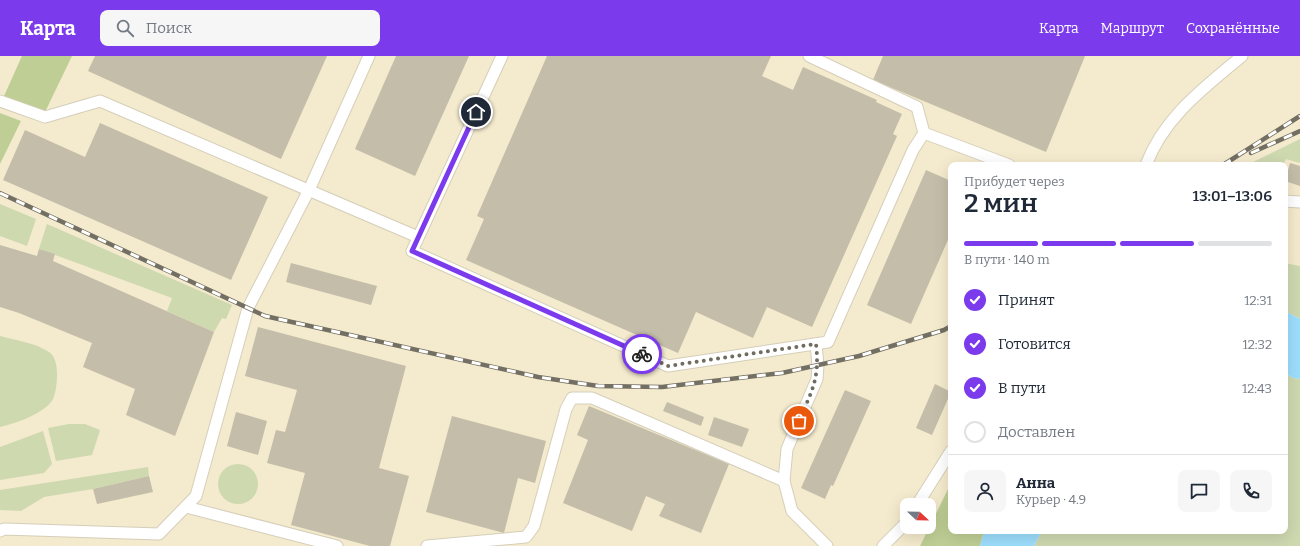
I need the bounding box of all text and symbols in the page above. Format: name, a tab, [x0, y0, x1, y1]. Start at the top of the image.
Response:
search box	[100, 10, 380, 46]
text: Карта	[20, 17, 76, 40]
icon: search	[114, 17, 136, 39]
text: Поиск	[146, 19, 192, 37]
text: Карта	[1039, 20, 1079, 37]
text: Маршрут	[1101, 20, 1164, 37]
text: Сохранённые	[1186, 20, 1280, 37]
pin	[459, 95, 493, 129]
icon: home	[465, 101, 487, 123]
text: Прибудет через	[964, 174, 1065, 189]
text: 13:01–13:06	[1193, 187, 1272, 205]
text: 2 мин	[964, 188, 1038, 219]
text: В пути · 140 m	[964, 252, 1050, 267]
icon: check	[964, 289, 986, 311]
text: Принят	[998, 291, 1054, 309]
text: 12:31	[1244, 293, 1272, 308]
icon: check	[964, 333, 986, 355]
courier	[622, 334, 662, 374]
text: Готовится	[998, 335, 1071, 353]
text: 12:32	[1242, 337, 1272, 352]
icon: bike	[631, 343, 653, 365]
icon: check	[964, 377, 986, 399]
text: В пути	[998, 379, 1046, 397]
text: 12:43	[1242, 381, 1272, 396]
pin	[782, 404, 816, 438]
icon: bag	[788, 410, 810, 432]
text: Доставлен	[998, 423, 1075, 441]
button: person	[964, 470, 1006, 512]
button: chat	[1178, 470, 1220, 512]
button: phone	[1230, 470, 1272, 512]
text: Анна	[1016, 474, 1055, 492]
text: Курьер · 4.9	[1016, 492, 1086, 507]
north arrow	[900, 498, 936, 534]
map controls	[900, 498, 936, 534]

